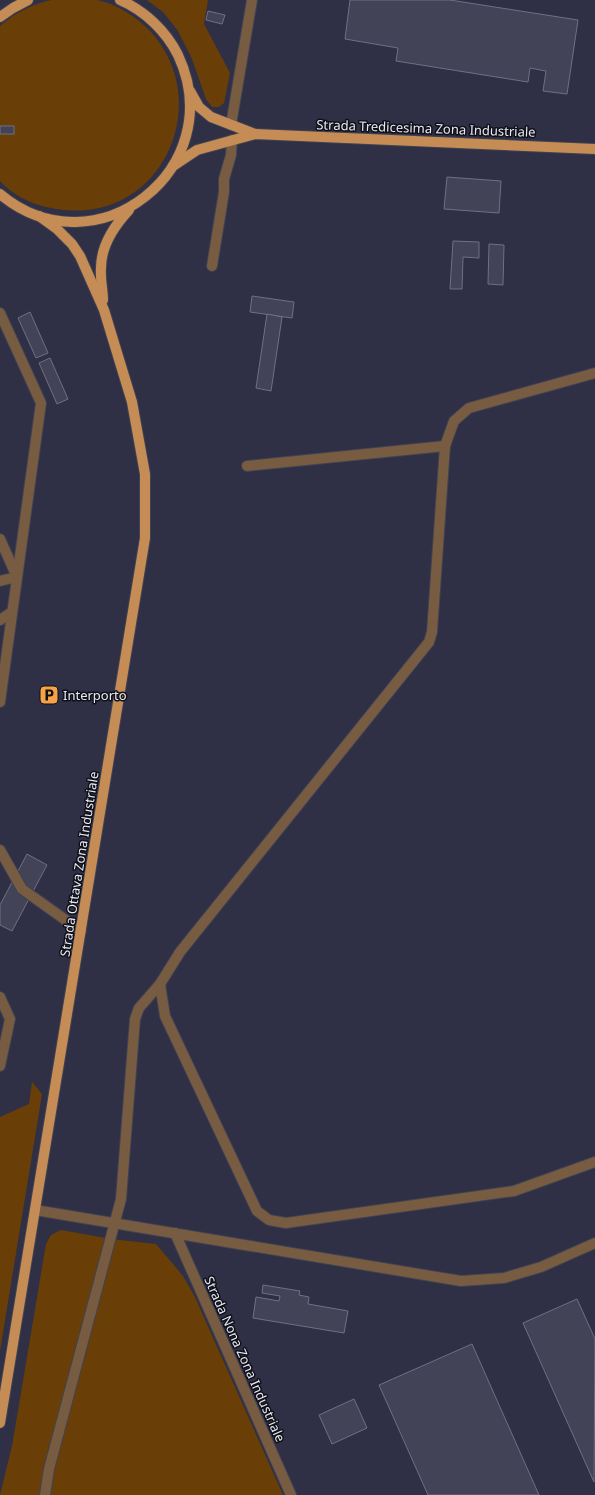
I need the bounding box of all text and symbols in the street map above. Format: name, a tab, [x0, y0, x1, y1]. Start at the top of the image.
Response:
street label: Strada Tredicesima Zona Industriale	[316, 115, 536, 141]
parking icon: Interporto	[38, 684, 60, 706]
place label: Interporto	[63, 686, 127, 704]
street label: Strada Ottava Zona Industriale	[55, 770, 103, 958]
street label: Strada Nona Zona Industriale	[200, 1273, 290, 1445]

